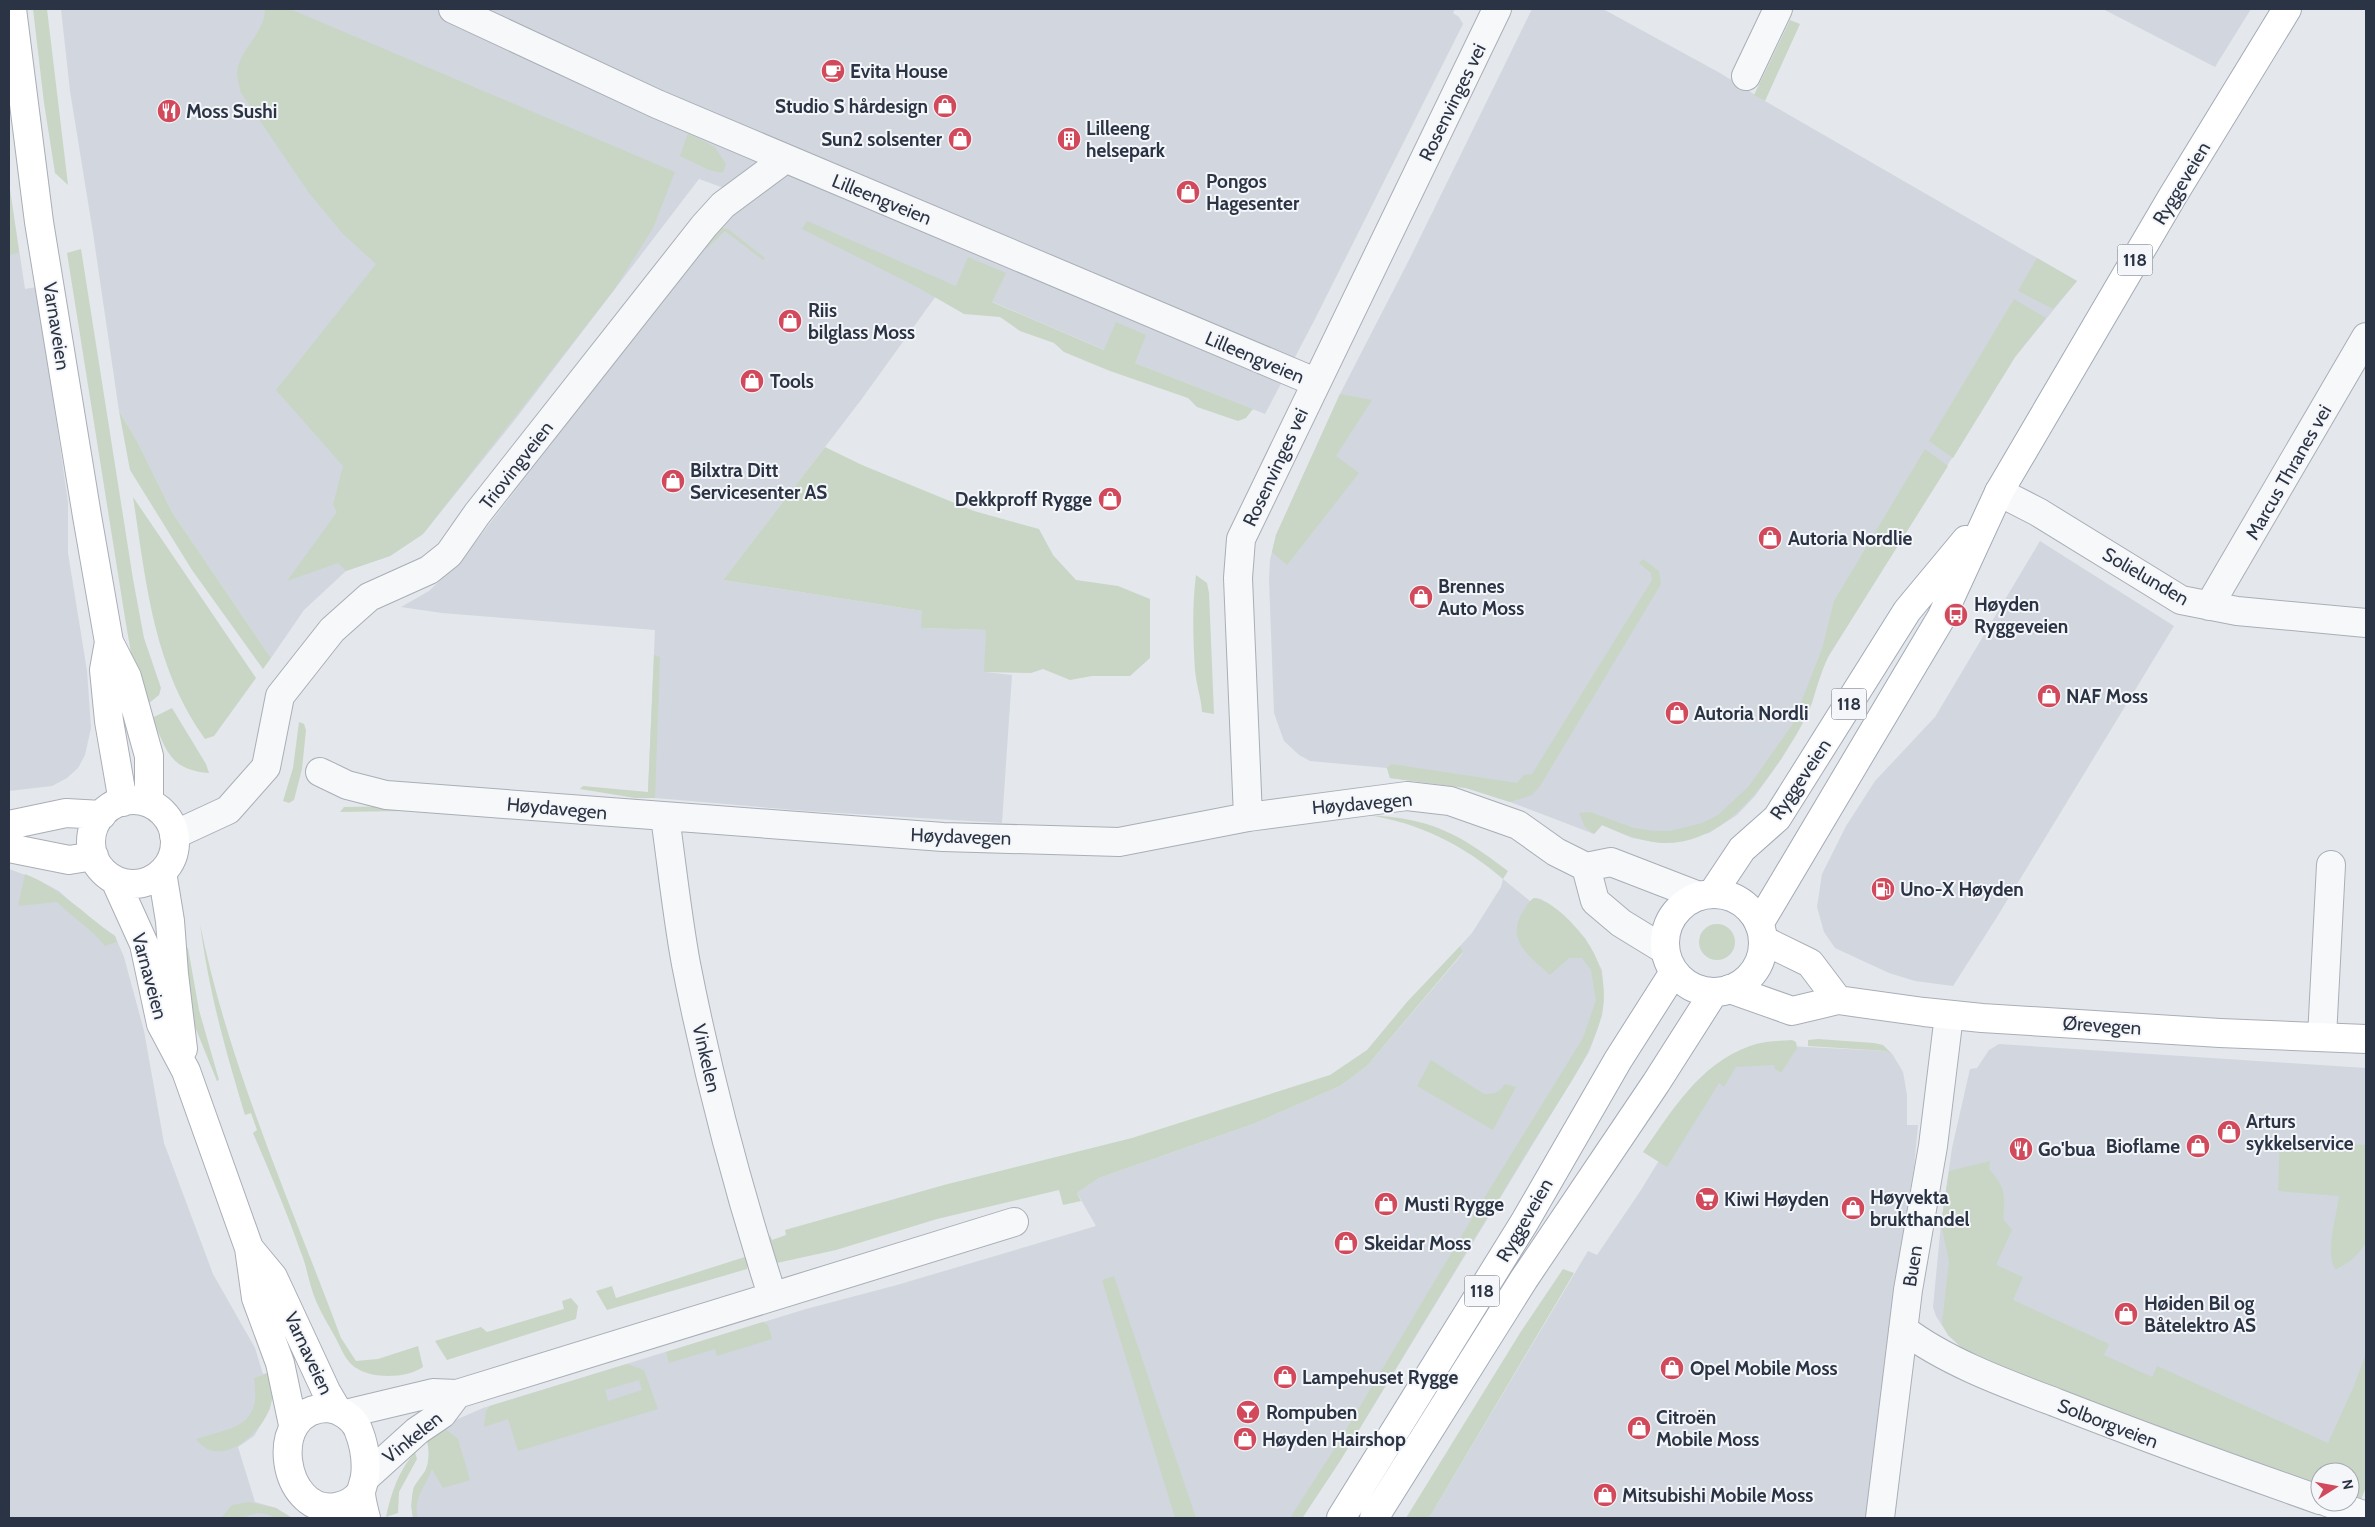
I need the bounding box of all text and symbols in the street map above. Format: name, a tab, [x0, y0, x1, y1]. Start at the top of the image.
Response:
street label: Rosenvinges vei	[1414, 40, 1491, 165]
cafe icon: Evita House	[820, 58, 846, 84]
place label: Evita House	[850, 60, 948, 83]
shop icon: Studio S hårdesign	[932, 93, 958, 119]
place label: Studio S hårdesign	[775, 95, 928, 118]
restaurant icon: Moss Sushi	[156, 98, 182, 124]
place label: Moss Sushi	[186, 100, 277, 123]
place label: Lilleeng helsepark	[1086, 117, 1166, 162]
shop icon: Sun2 solsenter	[947, 126, 973, 152]
building icon: Lilleeng helsepark	[1056, 126, 1082, 152]
place label: Sun2 solsenter	[821, 128, 943, 151]
street label: Ryggeveien	[2148, 138, 2215, 229]
street label: Lilleengveien	[829, 169, 935, 230]
place label: Pongos Hagesenter	[1206, 170, 1300, 215]
shop icon: Pongos Hagesenter	[1175, 179, 1201, 205]
road number: 118	[2118, 244, 2152, 276]
street label: Varnaveien	[38, 281, 75, 372]
place label: Riis bilglass Moss	[808, 299, 915, 344]
shop icon: Riis bilglass Moss	[777, 308, 803, 334]
street label: Lilleengveien	[1202, 326, 1308, 389]
shop icon: Tools	[739, 368, 765, 394]
place label: Tools	[770, 370, 814, 393]
street label: Marcus Thranes vei	[2241, 401, 2336, 544]
street label: Rosenvinges vei	[1238, 404, 1313, 530]
street label: Triovingveien	[475, 417, 558, 514]
place label: Bilxtra Ditt Servicesenter AS	[690, 459, 827, 504]
shop icon: Bilxtra Ditt Servicesenter AS	[660, 468, 686, 494]
shop icon: Dekkproff Rygge	[1097, 486, 1123, 512]
place label: Dekkproff Rygge	[955, 488, 1092, 511]
shop icon: Autoria Nordlie	[1757, 525, 1783, 551]
place label: Autoria Nordlie	[1788, 527, 1912, 550]
street label: Solielunden	[2099, 543, 2193, 610]
place label: Brennes Auto Moss	[1438, 575, 1524, 620]
shop icon: Brennes Auto Moss	[1408, 584, 1434, 610]
place label: Høyden Ryggeveien	[1974, 593, 2068, 638]
bus stop icon: Høyden Ryggeveien	[1943, 602, 1969, 628]
shop icon: NAF Moss	[2036, 683, 2062, 709]
place label: NAF Moss	[2066, 685, 2148, 708]
road number: 118	[1832, 689, 1866, 720]
shop icon: Autoria Nordli	[1664, 700, 1690, 726]
place label: Autoria Nordli	[1694, 702, 1809, 725]
street label: Ryggeveien	[1765, 734, 1836, 824]
street label: Høydavegen	[1311, 788, 1413, 819]
street label: Høydavegen	[506, 793, 608, 824]
street label: Høydavegen	[910, 823, 1012, 850]
fuel station icon: Uno-X Høyden	[1870, 876, 1896, 902]
place label: Uno-X Høyden	[1900, 878, 2024, 901]
street label: Varnaveien	[127, 930, 172, 1022]
street label: Ørevegen	[2062, 1011, 2142, 1040]
street label: Vinkelen	[687, 1022, 726, 1095]
place label: Arturs sykkelservice	[2246, 1110, 2354, 1155]
shop icon: Arturs sykkelservice	[2216, 1119, 2242, 1145]
shop icon: Bioflame	[2185, 1133, 2211, 1159]
place label: Bioflame	[2106, 1135, 2180, 1158]
restaurant icon: Go'bua	[2008, 1136, 2034, 1162]
place label: Go'bua	[2038, 1138, 2096, 1161]
street label: Ryggeveien	[1491, 1174, 1558, 1266]
supermarket icon: Kiwi Høyden	[1694, 1186, 1720, 1212]
place label: Høyvekta brukthandel	[1870, 1186, 1969, 1231]
place label: Kiwi Høyden	[1724, 1188, 1829, 1211]
shop icon: Musti Rygge	[1373, 1191, 1399, 1217]
place label: Musti Rygge	[1404, 1193, 1504, 1216]
shop icon: Høyvekta brukthandel	[1840, 1195, 1866, 1221]
shop icon: Skeidar Moss	[1333, 1230, 1359, 1256]
place label: Skeidar Moss	[1364, 1232, 1471, 1255]
street label: Buen	[1898, 1244, 1927, 1288]
road number: 118	[1464, 1276, 1500, 1306]
place label: Høiden Bil og Båtelektro AS	[2144, 1292, 2256, 1337]
shop icon: Høiden Bil og Båtelektro AS	[2113, 1301, 2139, 1327]
street label: Varnaveien	[279, 1308, 338, 1398]
shop icon: Opel Mobile Moss	[1659, 1355, 1685, 1381]
place label: Opel Mobile Moss	[1690, 1357, 1838, 1380]
shop icon: Lampehuset Rygge	[1272, 1364, 1298, 1390]
place label: Lampehuset Rygge	[1302, 1366, 1458, 1389]
street label: Solborgveien	[2054, 1394, 2161, 1453]
bar icon: Rompuben	[1235, 1399, 1261, 1425]
place label: Rompuben	[1266, 1401, 1357, 1424]
place label: Citroën Mobile Moss	[1656, 1406, 1759, 1451]
street label: Vinkelen	[378, 1407, 447, 1468]
shop icon: Citroën Mobile Moss	[1626, 1415, 1652, 1441]
shop icon: Høyden Hairshop	[1232, 1426, 1258, 1452]
place label: Høyden Hairshop	[1262, 1428, 1406, 1451]
north arrow	[2310, 1462, 2360, 1512]
text: N	[2338, 1478, 2358, 1491]
shop icon: Mitsubishi Mobile Moss	[1592, 1482, 1618, 1508]
place label: Mitsubishi Mobile Moss	[1622, 1484, 1813, 1507]

